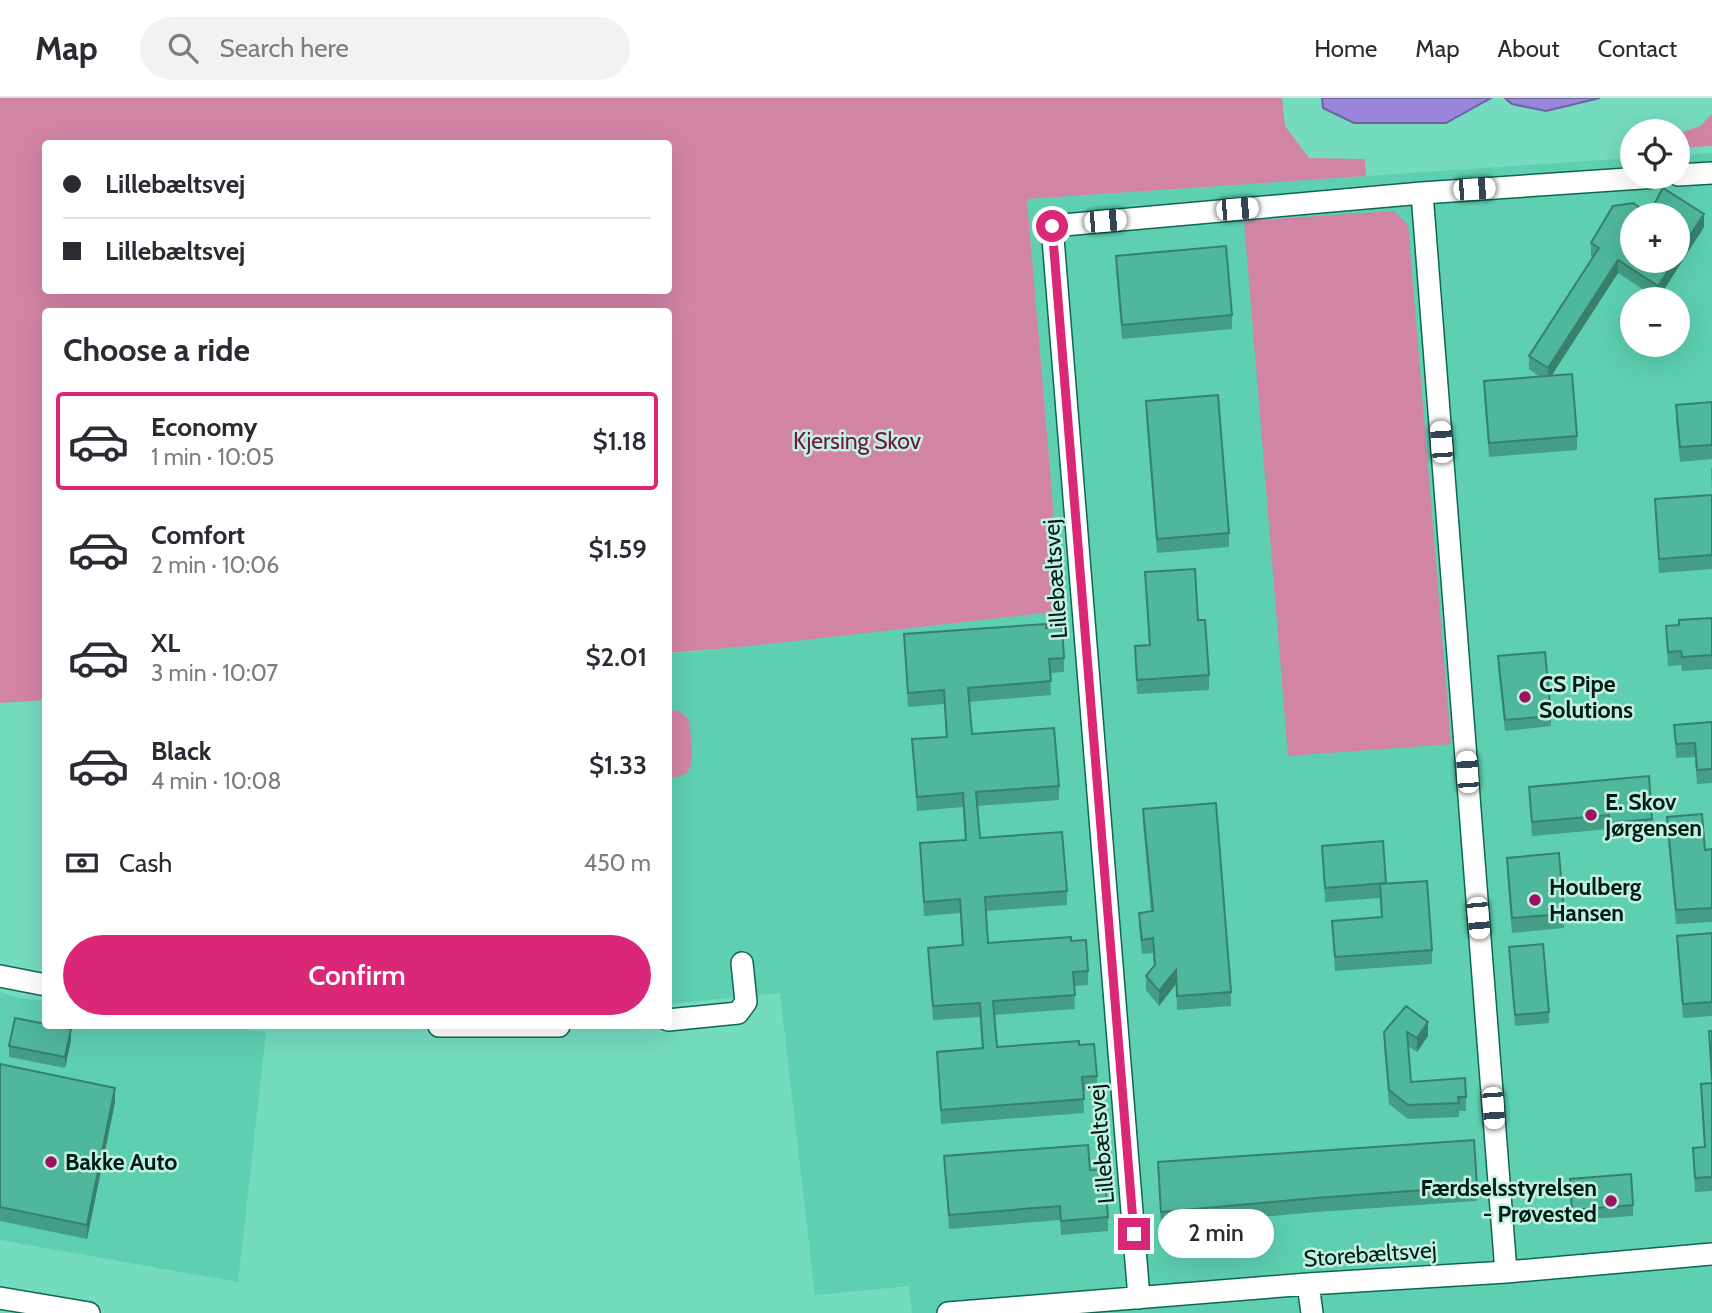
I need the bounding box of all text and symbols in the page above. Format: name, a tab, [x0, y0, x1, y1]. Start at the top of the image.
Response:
search box	[140, 17, 630, 80]
text: Map	[35, 28, 98, 68]
icon: search	[164, 29, 202, 67]
text: Search here	[220, 32, 349, 64]
text: Home	[1314, 34, 1377, 63]
text: Map	[1415, 34, 1460, 63]
text: About	[1498, 34, 1560, 63]
text: Contact	[1598, 34, 1677, 63]
map controls	[1620, 119, 1690, 357]
button: locate	[1620, 119, 1690, 189]
text: Lillebæltsvej	[105, 168, 245, 200]
car	[1453, 177, 1496, 201]
car	[1216, 197, 1259, 221]
button: +	[1620, 203, 1690, 273]
car	[1084, 209, 1127, 233]
route start	[1036, 210, 1068, 242]
text: Lillebæltsvej	[105, 235, 245, 267]
button: −	[1620, 287, 1690, 357]
text: Choose a ride	[63, 330, 250, 369]
icon: car	[67, 410, 130, 473]
text: Economy	[151, 411, 257, 443]
car	[1430, 420, 1453, 464]
text: $1.18	[593, 425, 647, 457]
park label: Kjersing Skov	[793, 427, 922, 455]
text: 1 min · 10:05	[151, 443, 274, 471]
icon: car	[67, 518, 130, 581]
street label: Lillebæltsvej	[1037, 518, 1073, 640]
text: Comfort	[151, 519, 245, 551]
text: $1.59	[588, 533, 647, 565]
text: 2 min · 10:06	[151, 551, 279, 579]
icon: car	[67, 626, 130, 689]
text: XL	[151, 627, 180, 659]
text: $2.01	[585, 641, 647, 673]
text: 3 min · 10:07	[151, 659, 278, 687]
place label: CS Pipe Solutions	[1539, 670, 1633, 724]
marker: CS Pipe Solutions	[1517, 689, 1533, 705]
icon: car	[67, 734, 130, 797]
text: Black	[151, 735, 211, 767]
text: $1.33	[589, 749, 647, 781]
car	[1456, 750, 1479, 794]
text: 4 min · 10:08	[151, 767, 282, 795]
place label: E. Skov Jørgensen	[1604, 788, 1702, 842]
marker: E. Skov Jørgensen	[1583, 807, 1599, 823]
icon: cash	[63, 844, 101, 882]
text: Cash	[119, 847, 172, 879]
text: 450 m	[584, 849, 651, 877]
place label: Houlberg Hansen	[1549, 873, 1642, 927]
marker: Houlberg Hansen	[1527, 892, 1543, 908]
car	[1466, 896, 1491, 940]
button: Confirm	[63, 935, 651, 1015]
street label: Lillebæltsvej	[1082, 1083, 1120, 1205]
car	[1482, 1086, 1505, 1130]
place label: Bakke Auto	[65, 1148, 177, 1176]
marker: Bakke Auto	[43, 1154, 59, 1170]
place label: Færdselsstyrelsen - Prøvested	[1420, 1174, 1597, 1228]
marker: Færdselsstyrelsen - Prøvested	[1603, 1193, 1619, 1209]
callout: 2 min	[1158, 1210, 1274, 1258]
route end	[1118, 1218, 1150, 1250]
text: 2 min	[1188, 1219, 1244, 1247]
street label: Storebæltsvej	[1303, 1235, 1437, 1273]

